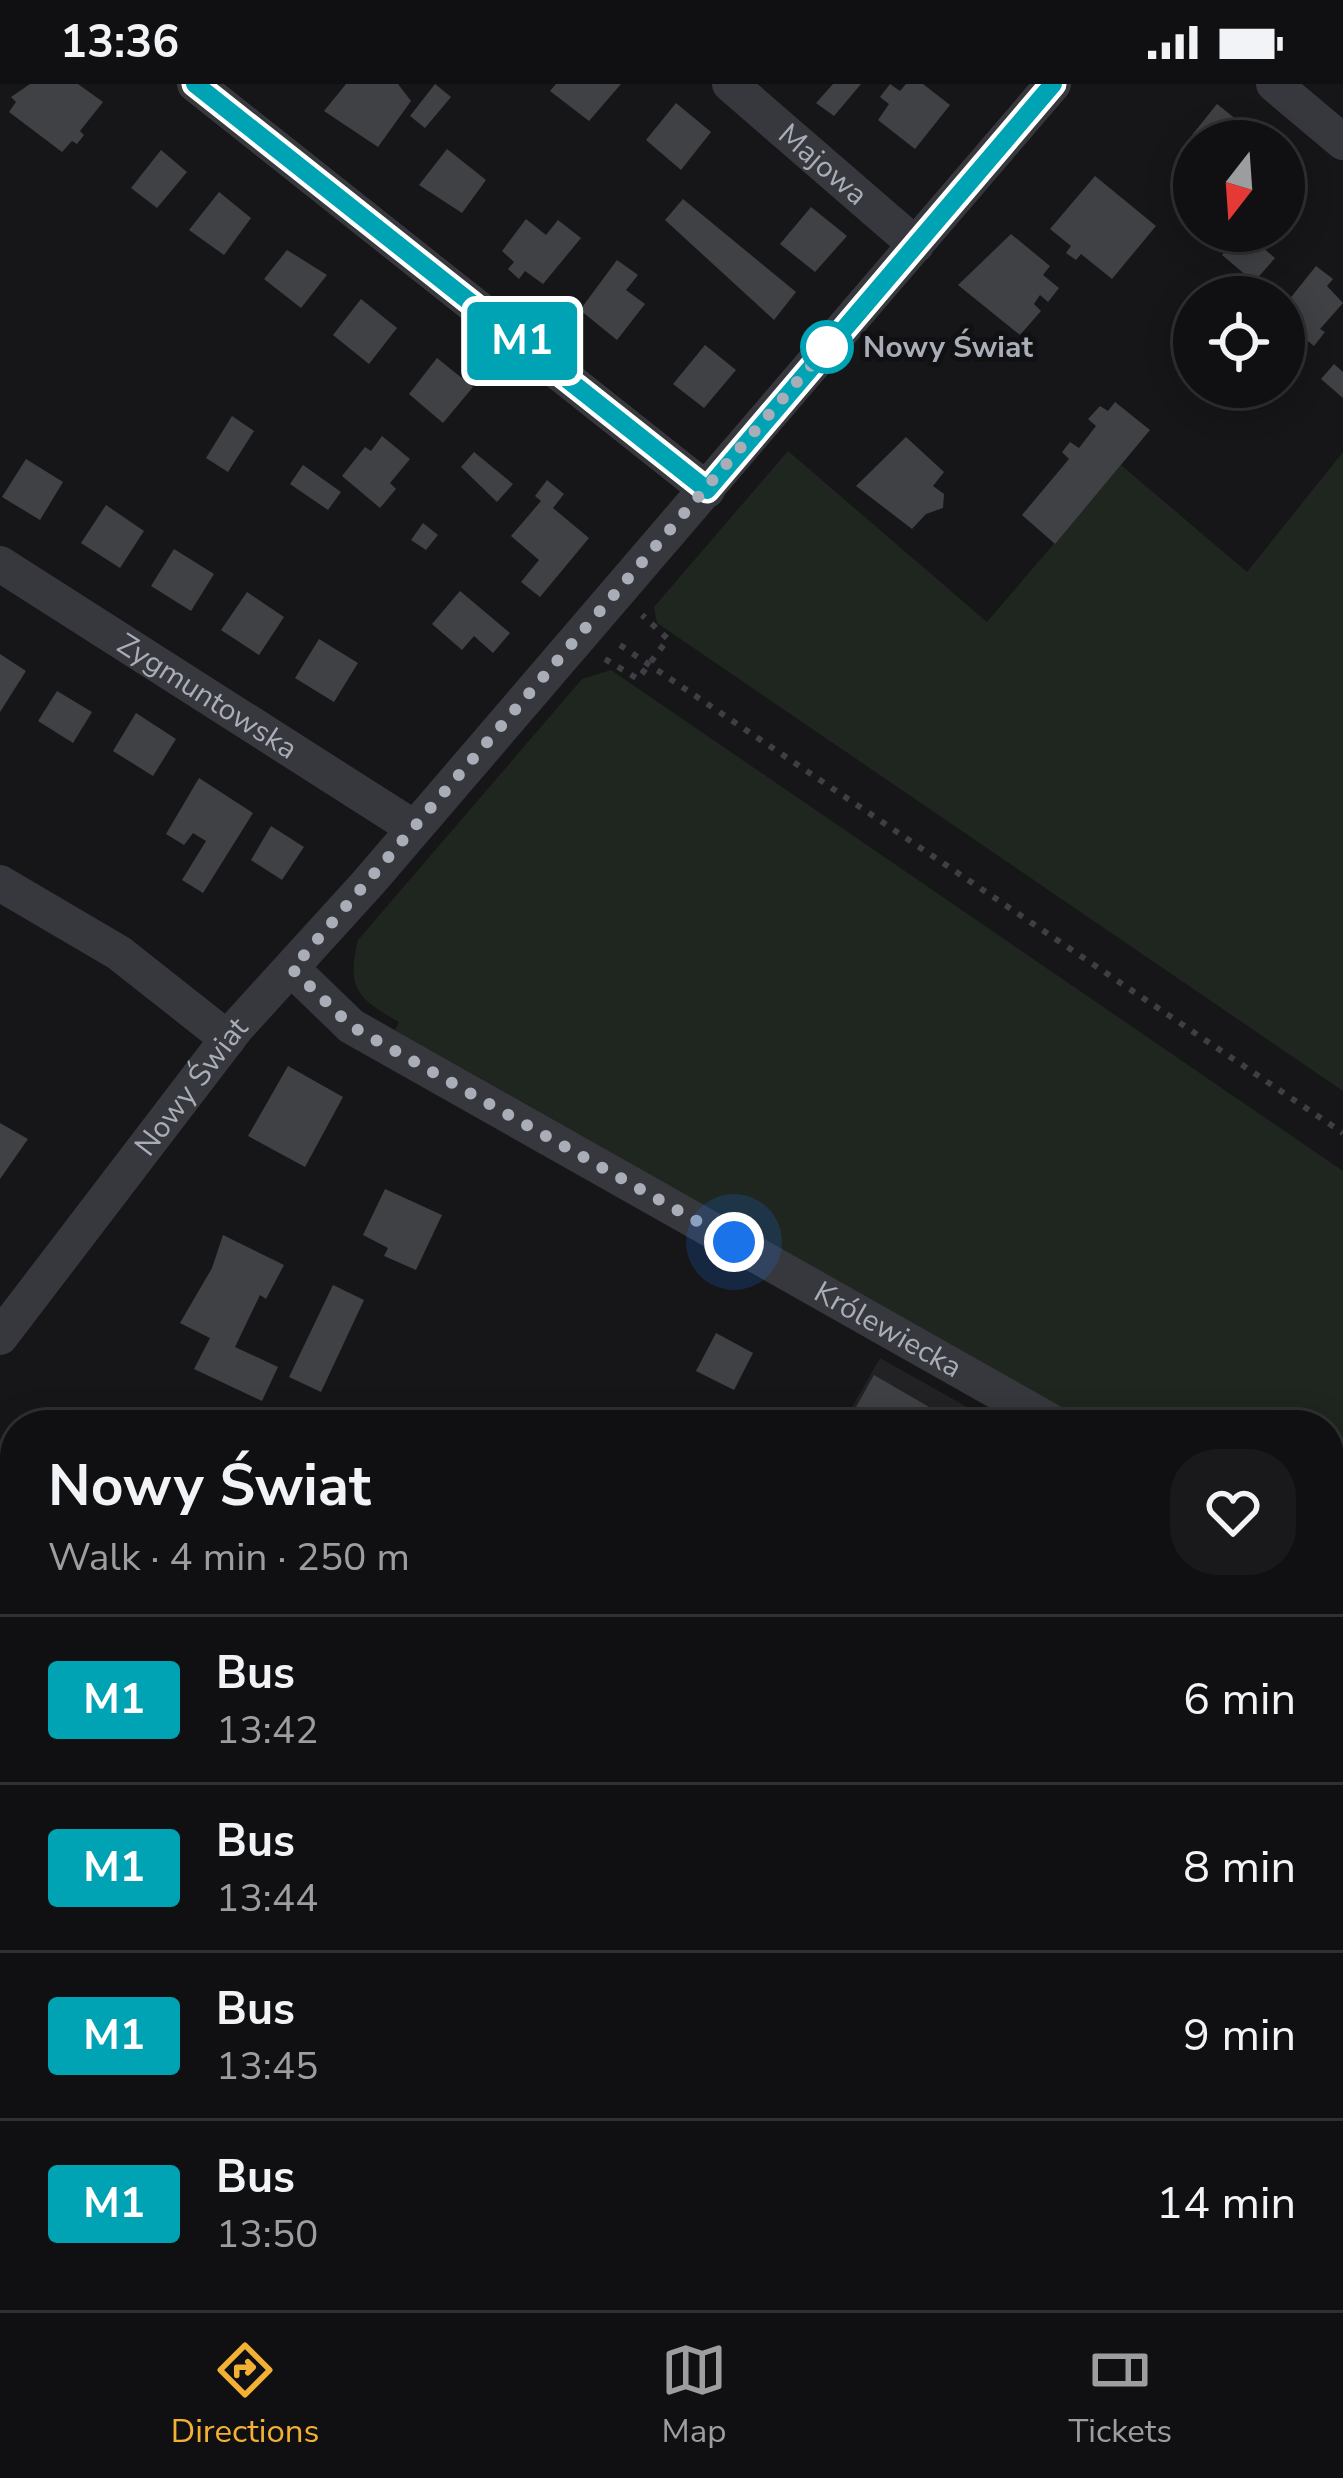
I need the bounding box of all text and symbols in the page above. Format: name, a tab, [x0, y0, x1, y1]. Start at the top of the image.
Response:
text: 13:36	[60, 12, 179, 73]
street label: Majowa	[770, 114, 876, 215]
north arrow	[1173, 120, 1305, 252]
map controls	[1173, 120, 1305, 408]
button: locate	[1173, 276, 1305, 408]
line badge: M1	[468, 302, 576, 380]
text: M1	[491, 312, 553, 369]
marker: Nowy Świat	[802, 322, 852, 372]
place label: Nowy Świat	[863, 327, 1033, 368]
street label: Zygmuntowska	[109, 624, 305, 769]
street label: Nowy Świat	[125, 1008, 257, 1164]
your location	[704, 1212, 764, 1272]
street label: Królewiecka	[807, 1272, 969, 1388]
text: Nowy Świat	[48, 1447, 371, 1525]
button: heart	[1170, 1449, 1296, 1575]
text: Walk · 4 min · 250 m	[48, 1531, 410, 1584]
text: Bus	[216, 1643, 295, 1704]
text: 6 min	[1183, 1669, 1296, 1730]
text: M1	[83, 1671, 145, 1728]
text: 13:42	[216, 1704, 319, 1757]
text: Bus	[216, 1811, 295, 1872]
text: 8 min	[1183, 1837, 1296, 1898]
text: M1	[83, 1839, 145, 1896]
text: 13:44	[216, 1872, 319, 1925]
text: Bus	[216, 1979, 295, 2040]
text: 9 min	[1183, 2005, 1296, 2066]
text: M1	[83, 2007, 145, 2064]
text: 13:45	[216, 2040, 319, 2093]
text: Bus	[216, 2147, 295, 2208]
text: 14 min	[1156, 2173, 1296, 2234]
text: M1	[83, 2175, 145, 2232]
text: 13:50	[216, 2208, 319, 2261]
tab: Directions	[171, 2337, 319, 2454]
tab: Map	[661, 2337, 727, 2454]
tab: Tickets	[1068, 2337, 1172, 2454]

